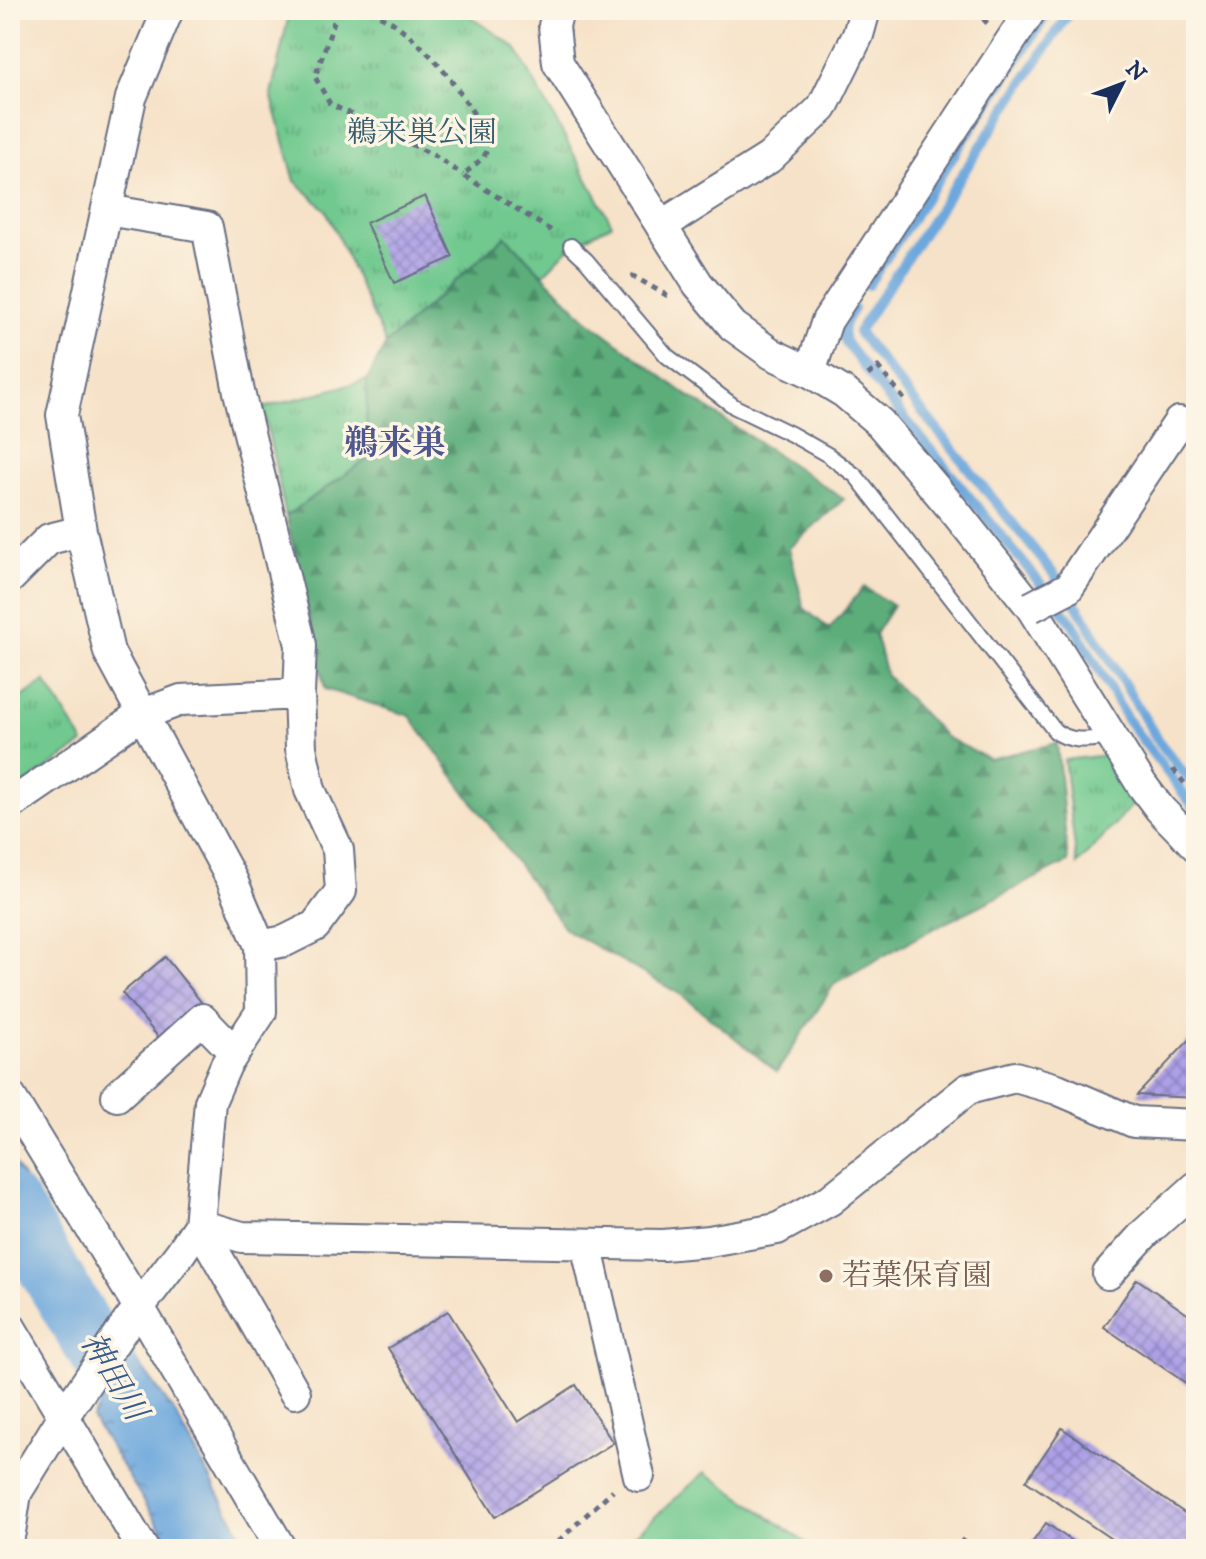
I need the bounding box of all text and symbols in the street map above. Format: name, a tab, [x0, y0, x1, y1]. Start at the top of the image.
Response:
north arrow	[1082, 44, 1162, 124]
text: N	[1120, 56, 1152, 87]
park label: 鵜来巣公園	[347, 115, 497, 152]
district label: 鵜来巣	[344, 423, 446, 465]
place label: 若葉保育園	[842, 1258, 992, 1295]
marker: 若葉保育園	[817, 1267, 835, 1285]
water label: 神田川	[71, 1326, 156, 1431]

